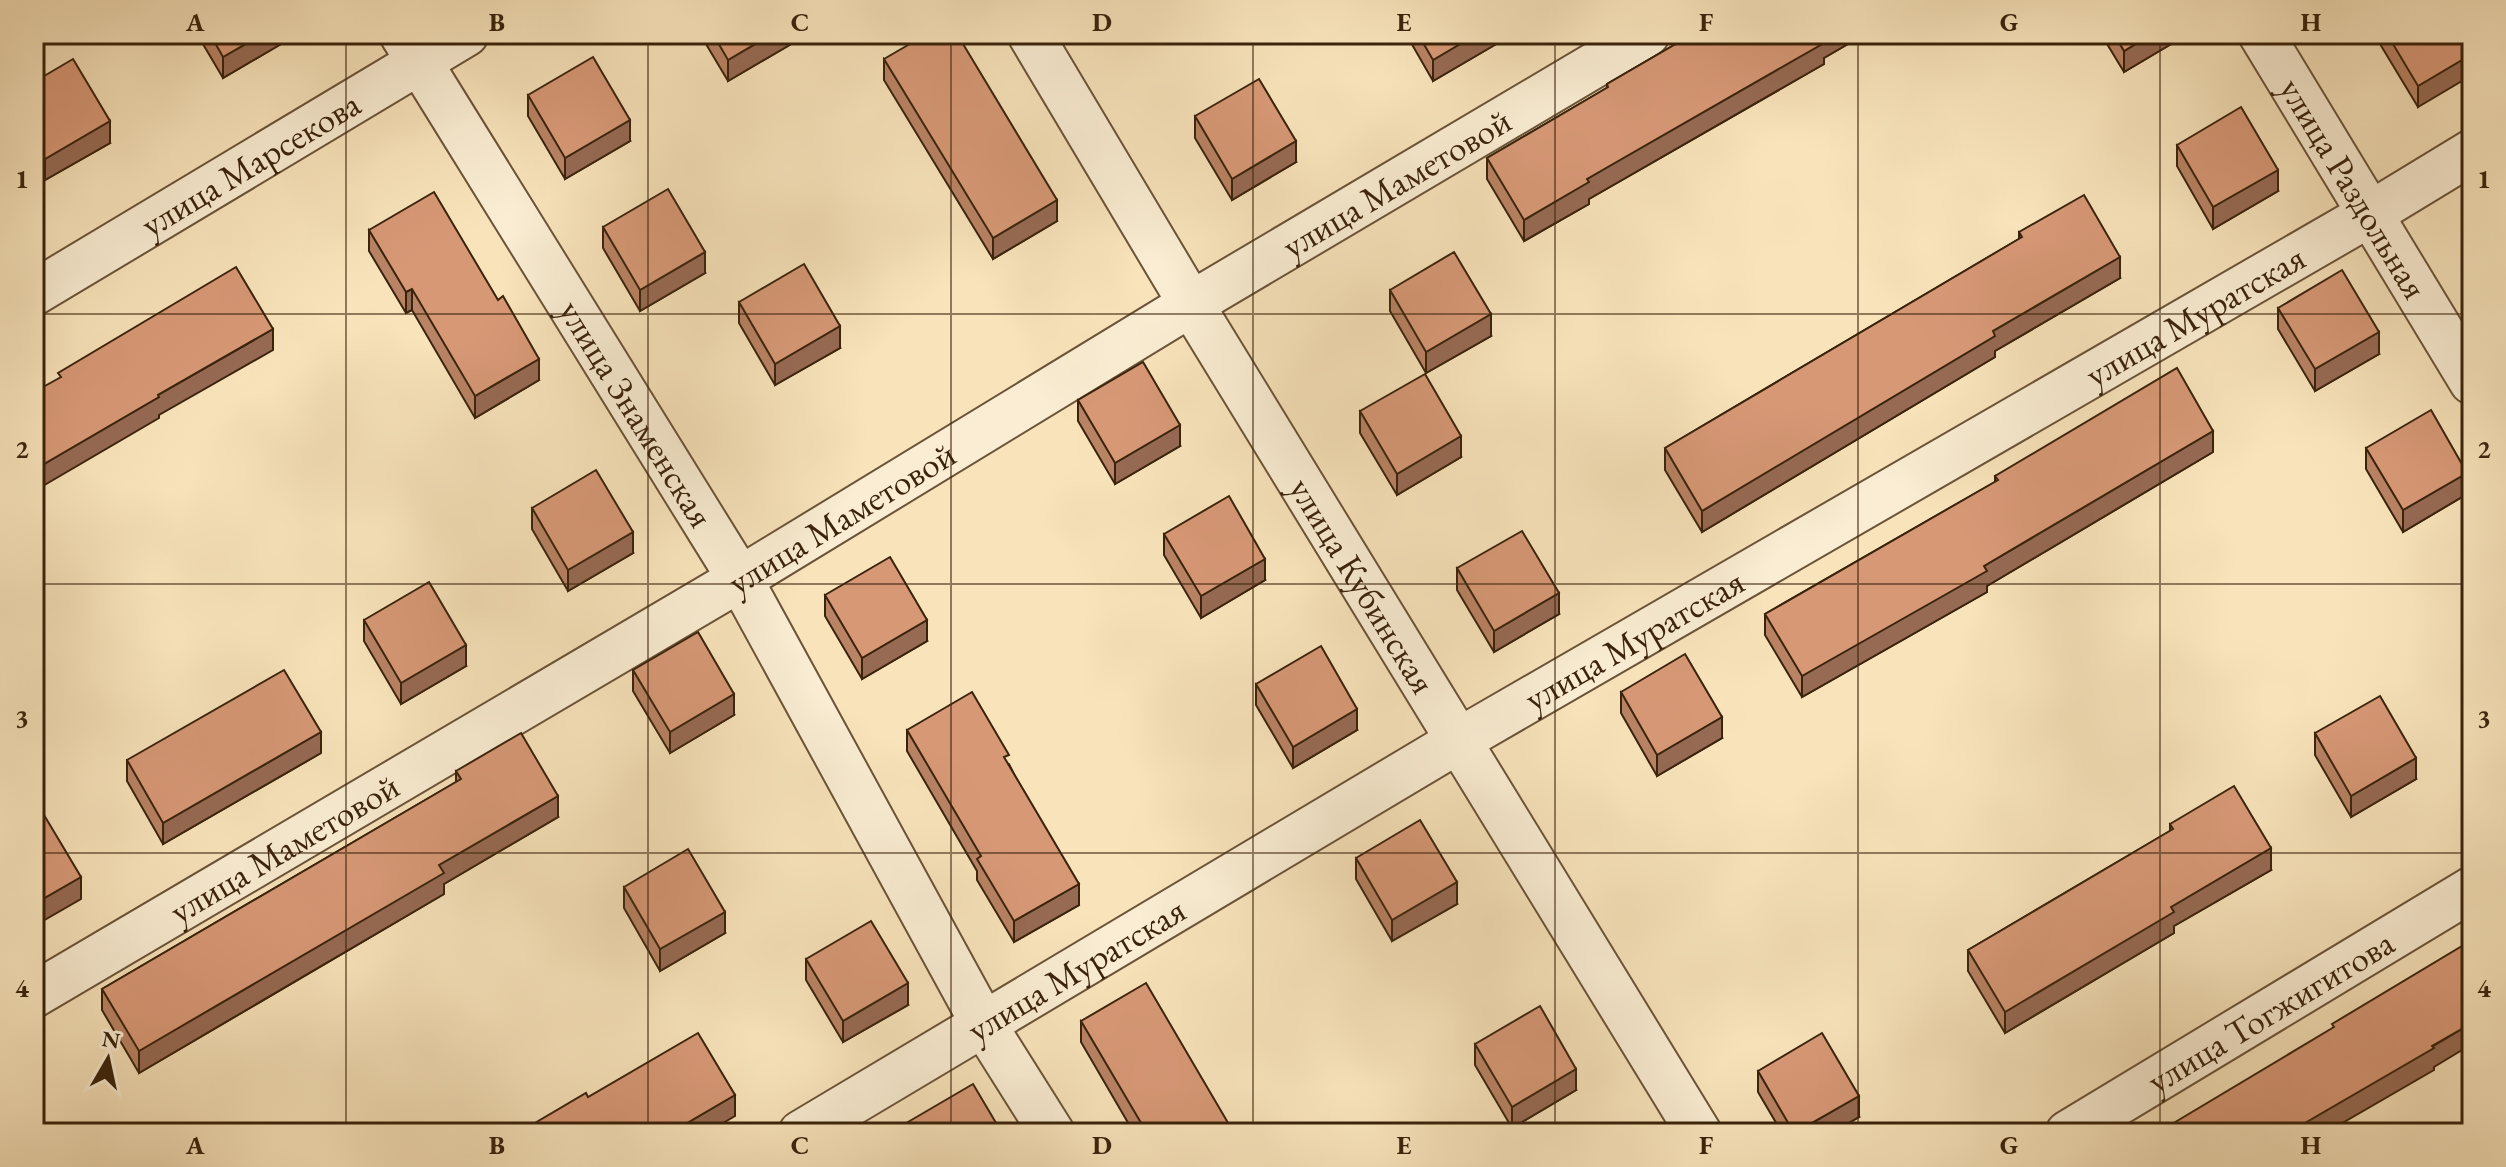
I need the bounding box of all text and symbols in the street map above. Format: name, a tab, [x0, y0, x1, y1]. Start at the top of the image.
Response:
text: A	[185, 5, 205, 39]
text: B	[489, 5, 505, 39]
text: C	[791, 5, 809, 39]
text: D	[1092, 5, 1112, 39]
text: E	[1397, 5, 1412, 39]
text: F	[1699, 5, 1713, 39]
text: G	[2000, 5, 2019, 39]
text: H	[2301, 5, 2322, 39]
street label: улица Раздольная	[2269, 69, 2439, 307]
street label: улица Марсекова	[132, 79, 369, 247]
street label: улица Маметовой	[1273, 96, 1519, 269]
text: 1	[15, 162, 29, 196]
text: 1	[2477, 162, 2491, 196]
street label: улица Муратская	[2076, 233, 2313, 397]
street label: улица Знаменская	[549, 290, 725, 536]
street label: улица Маметовой	[719, 430, 964, 605]
text: 2	[15, 432, 29, 466]
text: 2	[2477, 432, 2491, 466]
street label: улица Кубинская	[1279, 468, 1447, 702]
street label: улица Муратская	[1515, 557, 1752, 721]
text: 3	[15, 701, 29, 735]
text: 3	[2477, 701, 2491, 735]
street label: улица Маметовой	[160, 762, 407, 934]
street label: улица Муратская	[958, 886, 1194, 1052]
street label: улица Тогжигитова	[2138, 918, 2403, 1104]
text: 4	[15, 971, 29, 1005]
text: 4	[2477, 971, 2491, 1005]
north arrow	[68, 1019, 148, 1099]
text: N	[100, 1024, 122, 1055]
text: A	[185, 1128, 205, 1162]
text: B	[489, 1128, 505, 1162]
text: C	[791, 1128, 809, 1162]
text: D	[1092, 1128, 1112, 1162]
text: E	[1397, 1128, 1412, 1162]
text: F	[1699, 1128, 1713, 1162]
text: G	[2000, 1128, 2019, 1162]
text: H	[2301, 1128, 2322, 1162]

